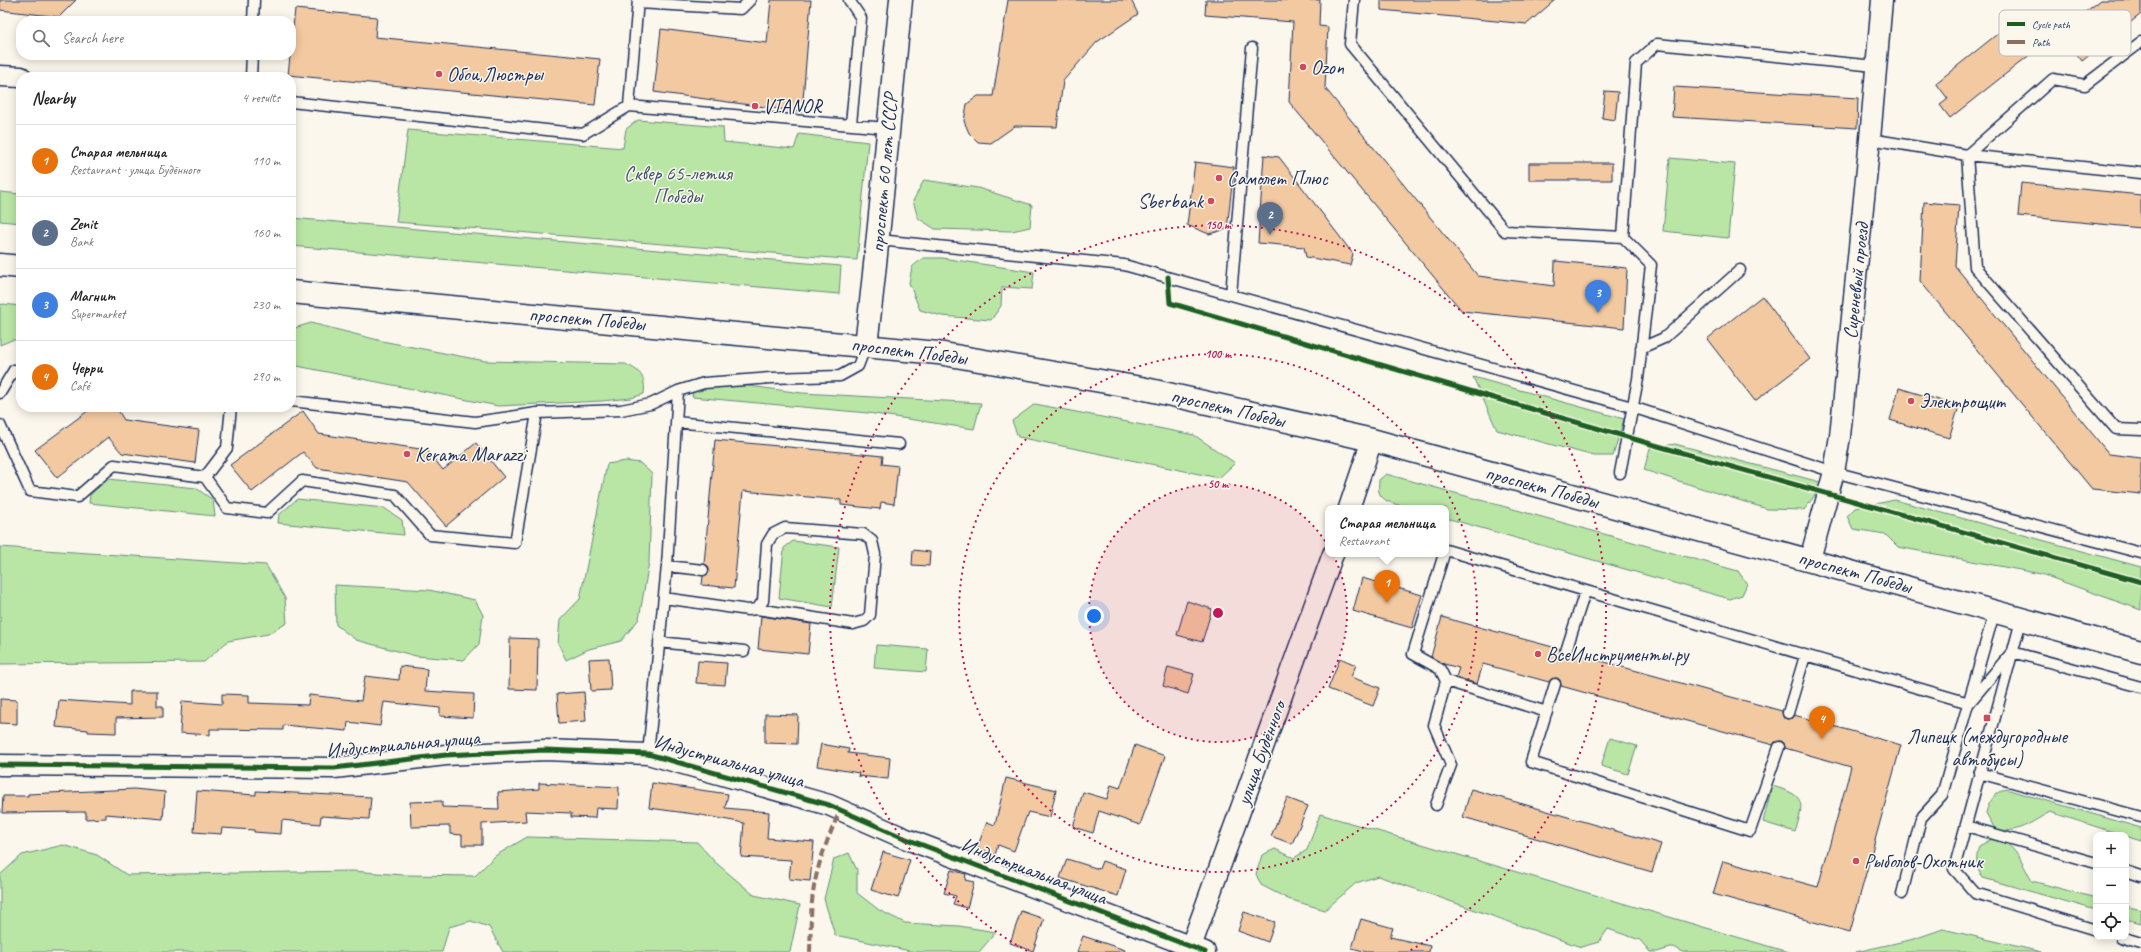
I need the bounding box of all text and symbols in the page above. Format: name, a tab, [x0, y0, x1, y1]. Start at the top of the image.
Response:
legend	[1999, 10, 2131, 56]
search box	[16, 16, 296, 60]
text: Cycle path	[2032, 17, 2071, 31]
icon: search	[30, 27, 52, 49]
text: Search here	[62, 29, 123, 48]
text: Path	[2032, 35, 2051, 49]
place label: Ozon	[1311, 55, 1345, 80]
place label: Обои,Люстры	[447, 62, 544, 87]
marker: Ozon	[1298, 62, 1308, 72]
marker: Обои,Люстры	[434, 69, 444, 79]
text: Nearby	[32, 88, 75, 109]
text: 4 results	[242, 90, 280, 106]
street label: проспект 60 лет СССР	[865, 90, 904, 253]
place label: VIANOR	[763, 94, 824, 119]
marker: VIANOR	[750, 101, 760, 111]
text: Старая мельница	[70, 143, 166, 162]
text: 1	[42, 153, 48, 169]
text: 110 m	[252, 153, 280, 169]
park label: Сквер 65-летия Победы	[624, 161, 734, 209]
text: Restaurant · улица Будённого	[70, 162, 200, 178]
place label: Самолет Плюс	[1227, 166, 1329, 191]
marker: Самолет Плюс	[1214, 173, 1224, 183]
place label: Sberbank	[1138, 189, 1205, 214]
marker: Sberbank	[1206, 196, 1216, 206]
pin: 2	[1257, 202, 1283, 235]
text: Zenit	[70, 215, 97, 234]
text: 150 m	[1205, 217, 1232, 233]
street label: Сиреневый проезд	[1837, 220, 1875, 340]
text: 2	[42, 225, 48, 241]
text: 160 m	[252, 225, 280, 241]
text: Bank	[70, 234, 93, 250]
pin: 3	[1585, 280, 1611, 313]
text: Магнит	[70, 287, 115, 306]
text: 3	[42, 297, 48, 313]
text: 230 m	[252, 297, 280, 313]
street label: проспект Победы	[528, 301, 647, 337]
text: Supermarket	[70, 306, 125, 322]
street label: проспект Победы	[850, 332, 970, 371]
text: 100 m	[1205, 346, 1232, 362]
text: Черри	[70, 359, 103, 378]
text: 4	[42, 369, 48, 385]
text: 290 m	[252, 369, 280, 385]
text: Café	[70, 378, 90, 394]
street label: проспект Победы	[1169, 383, 1289, 434]
place label: Электрощит	[1919, 389, 2006, 414]
marker: Электрощит	[1906, 396, 1916, 406]
place label: Kerama Marazzi	[415, 442, 528, 467]
marker: Kerama Marazzi	[402, 449, 412, 459]
street label: проспект Победы	[1483, 460, 1603, 514]
text: 50 m	[1208, 476, 1229, 492]
popup	[1325, 505, 1449, 557]
text: Старая мельница	[1339, 514, 1435, 533]
text: Restaurant	[1339, 533, 1389, 549]
street label: проспект Победы	[1796, 545, 1916, 599]
pin: 1	[1374, 570, 1400, 603]
your location	[1084, 606, 1104, 626]
centre of rings	[1211, 606, 1225, 620]
place label: ВсеИнструменты.ру	[1546, 642, 1690, 667]
marker: ВсеИнструменты.ру	[1533, 649, 1543, 659]
street label: улица Будённого	[1230, 696, 1292, 809]
pin: 4	[1809, 706, 1835, 739]
marker: Липецк (междугородные автобусы)	[1982, 713, 1992, 723]
place label: Липецк (междугородные автобусы)	[1907, 724, 2068, 772]
street label: Индустриальная улица	[325, 725, 483, 763]
street label: Индустриальная улица	[651, 729, 809, 794]
street label: Индустриальная улица	[958, 832, 1112, 911]
map controls	[2093, 832, 2129, 940]
button: +	[2093, 832, 2129, 868]
place label: Рыболов-Охотник	[1864, 849, 1984, 874]
marker: Рыболов-Охотник	[1851, 856, 1861, 866]
button: −	[2093, 868, 2129, 904]
button: locate	[2093, 904, 2129, 940]

